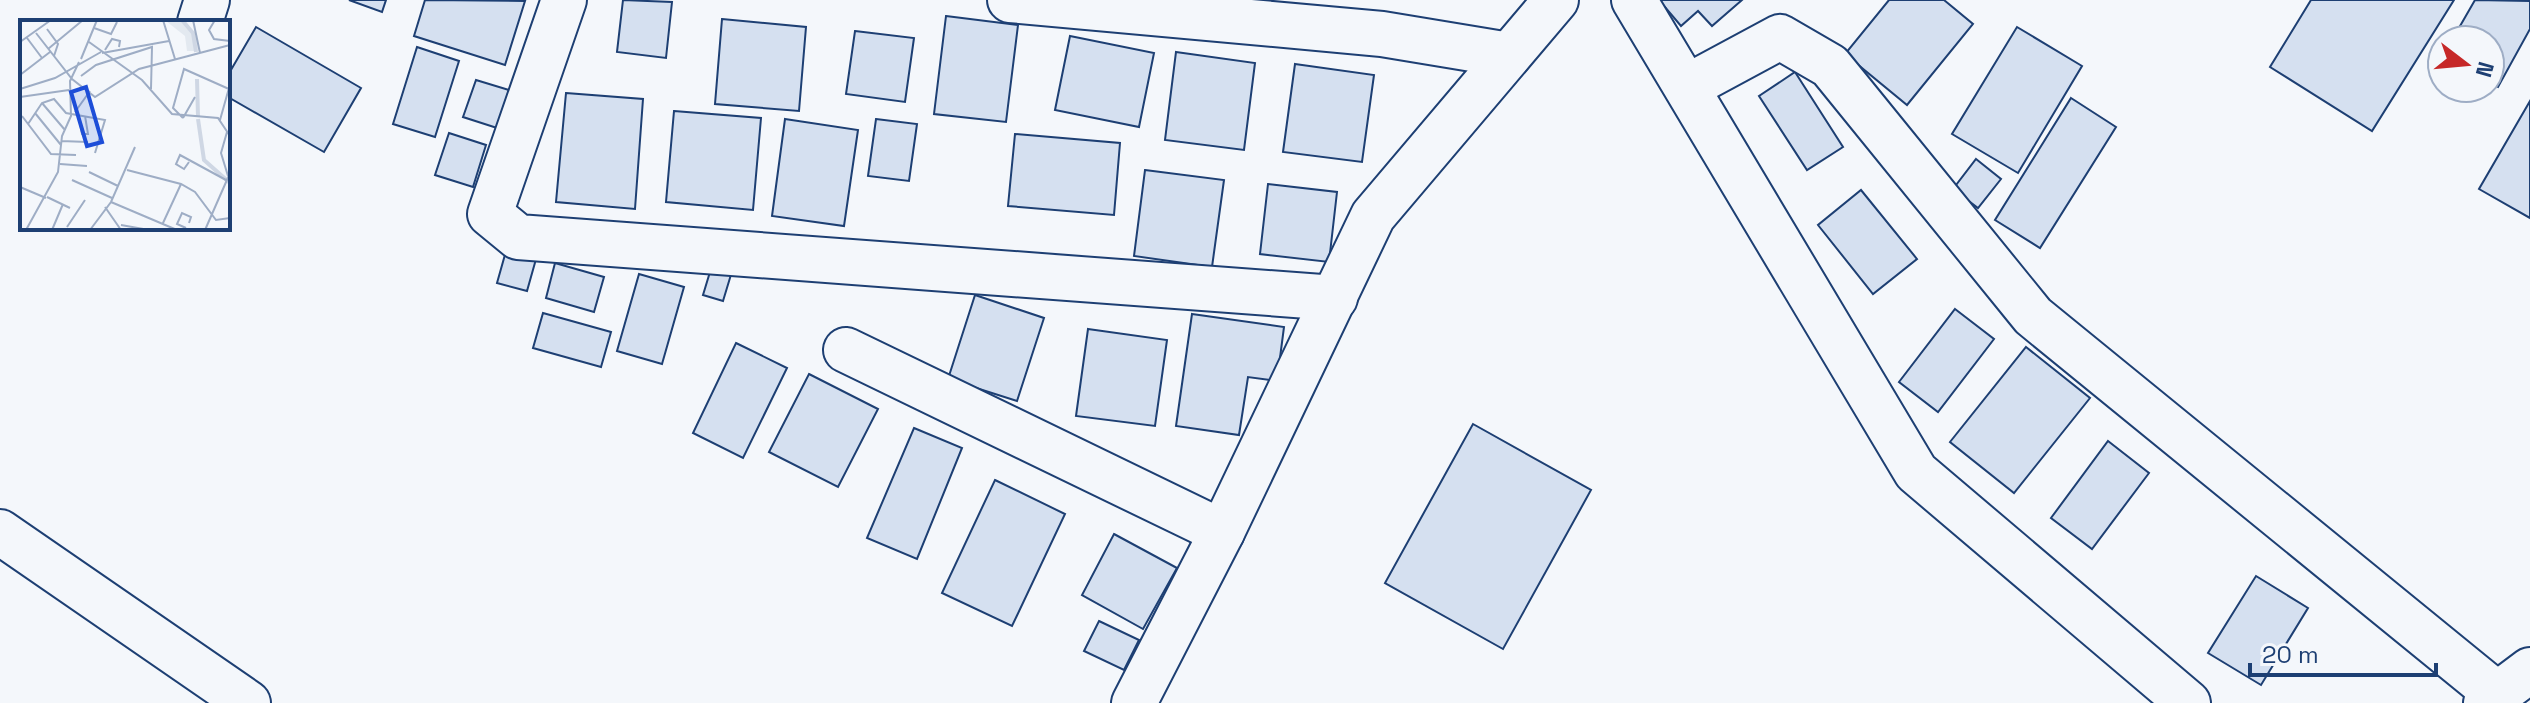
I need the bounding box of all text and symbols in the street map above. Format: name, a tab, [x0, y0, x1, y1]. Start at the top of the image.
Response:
inset map	[20, 20, 230, 230]
north arrow	[2426, 24, 2506, 104]
text: N	[2470, 59, 2501, 80]
scale bar	[2250, 627, 2436, 677]
text: 20 m	[2262, 639, 2319, 670]

